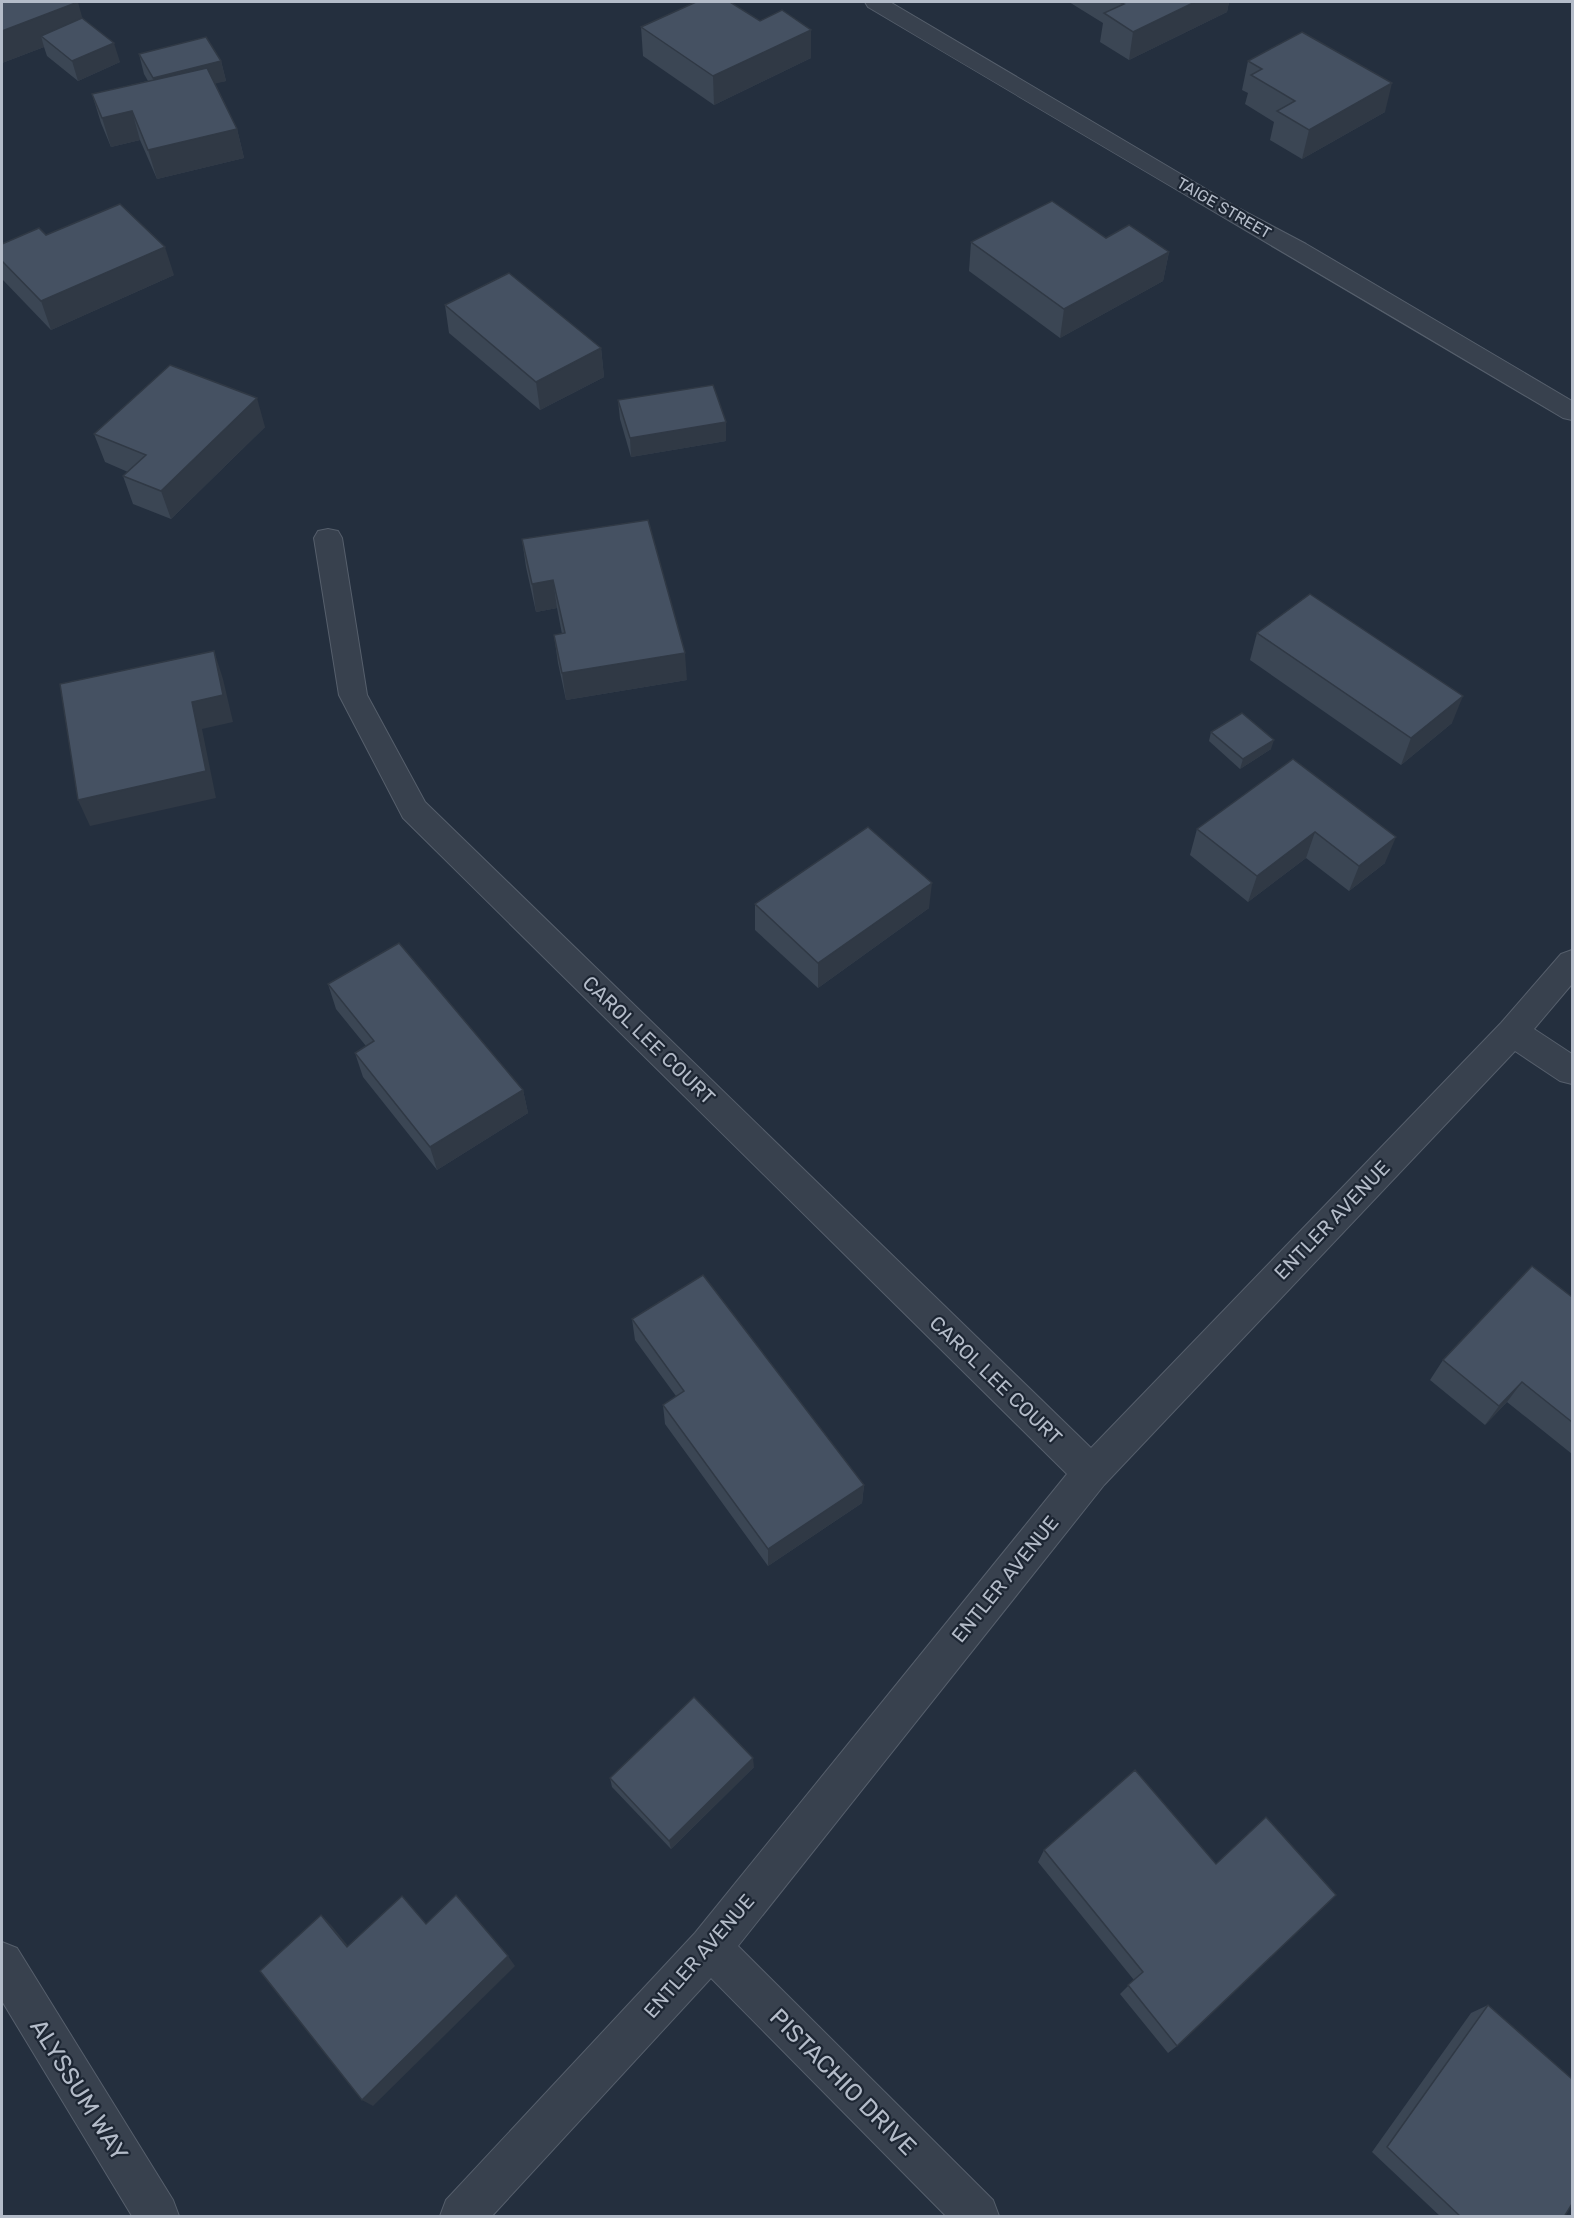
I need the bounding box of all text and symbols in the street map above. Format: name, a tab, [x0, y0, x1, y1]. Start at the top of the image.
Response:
street label: TAIGE STREET	[1173, 173, 1275, 243]
street label: CAROL LEE COURT	[578, 971, 720, 1110]
street label: ENTLER AVENUE	[1269, 1156, 1395, 1284]
street label: CAROL LEE COURT	[925, 1311, 1067, 1450]
street label: ENTLER AVENUE	[947, 1511, 1063, 1647]
street label: ENTLER AVENUE	[639, 1889, 759, 2023]
street label: PISTACHIO DRIVE	[764, 2003, 922, 2161]
street label: ALYSSUM WAY	[24, 2014, 134, 2166]

